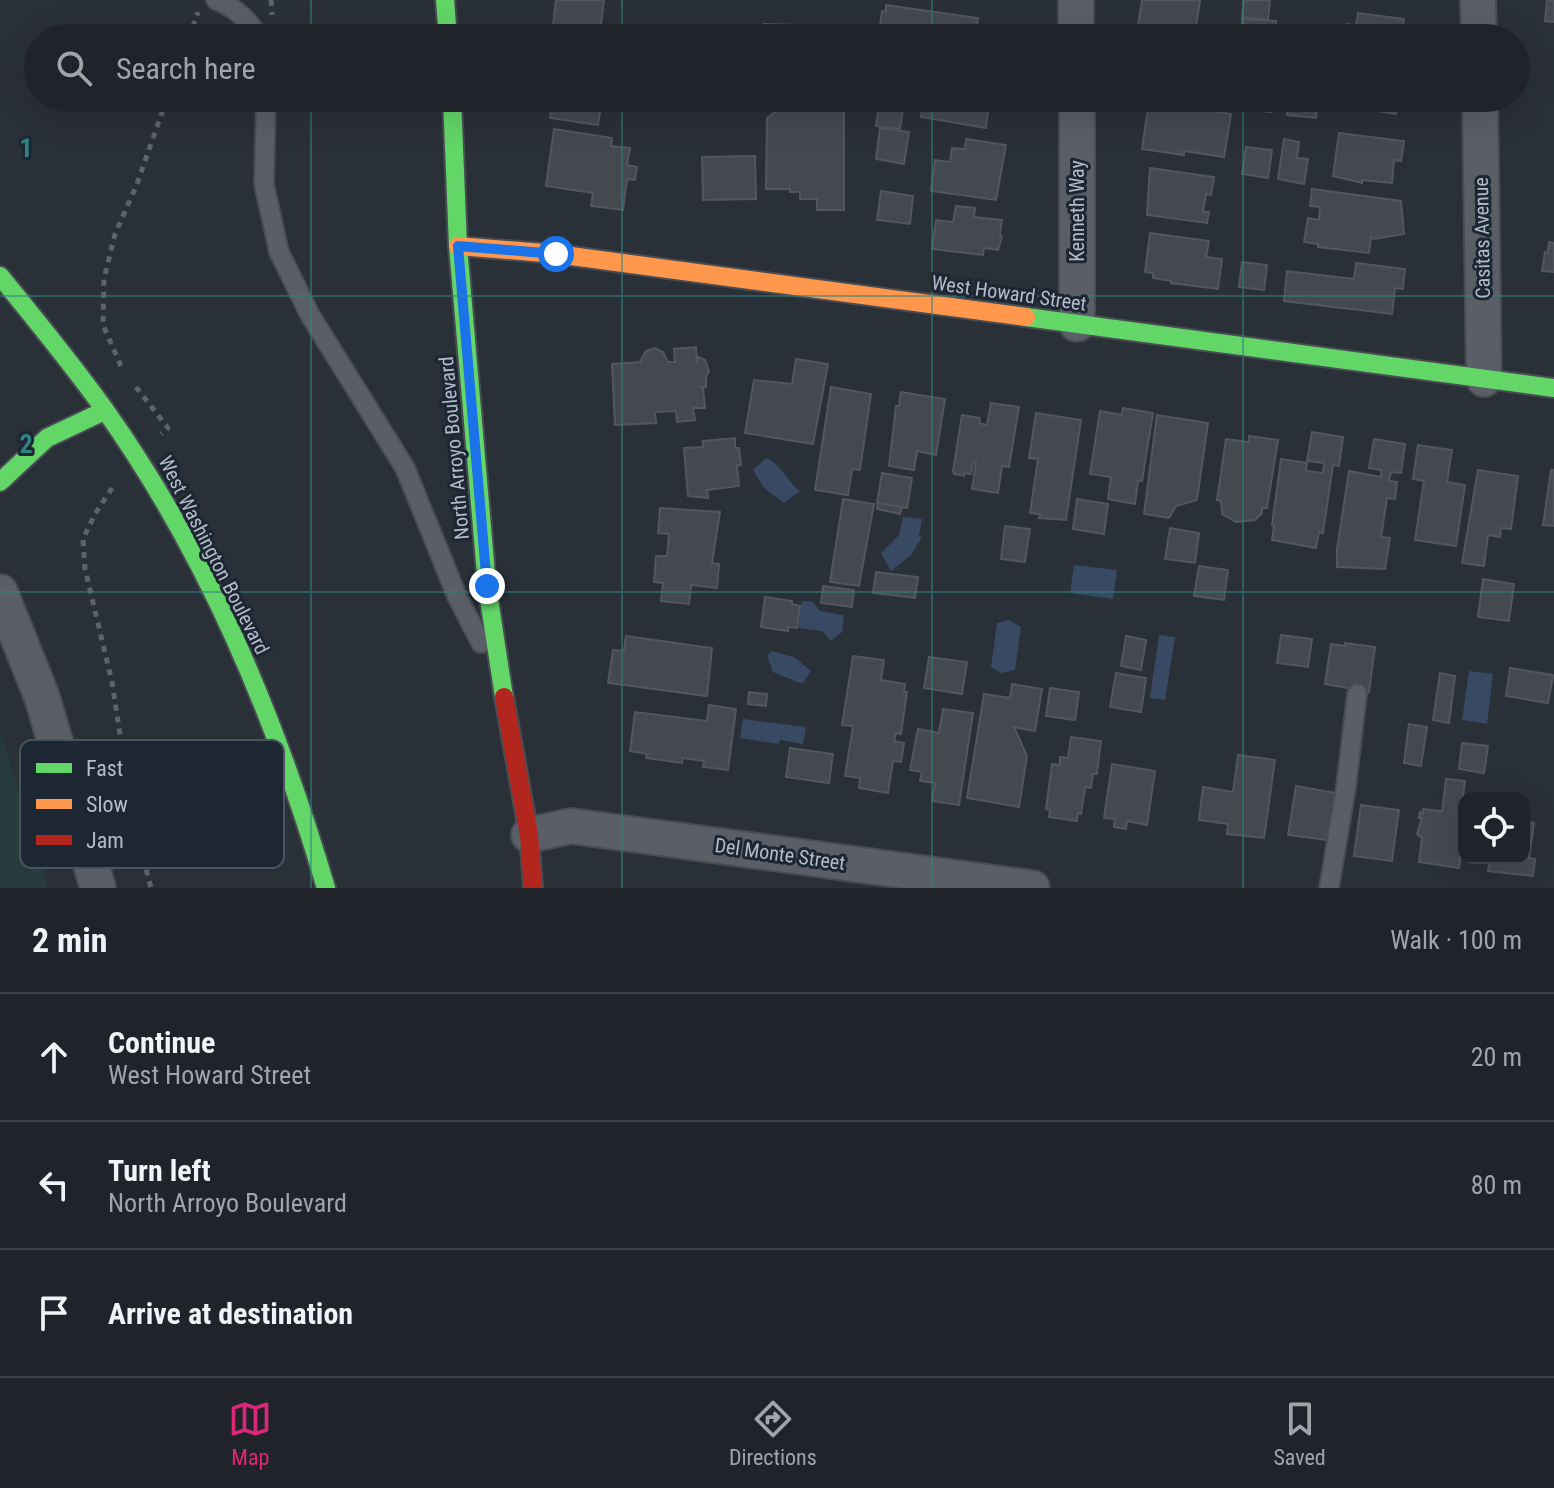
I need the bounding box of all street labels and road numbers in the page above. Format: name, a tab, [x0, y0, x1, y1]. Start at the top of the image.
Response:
street label: Kenneth Way	[1065, 160, 1089, 262]
street label: Casitas Avenue	[1469, 177, 1495, 299]
street label: West Howard Street	[930, 270, 1088, 316]
street label: North Arroyo Boulevard	[434, 355, 474, 541]
street label: West Washington Boulevard	[153, 452, 275, 658]
street label: Del Monte Street	[713, 833, 847, 875]

